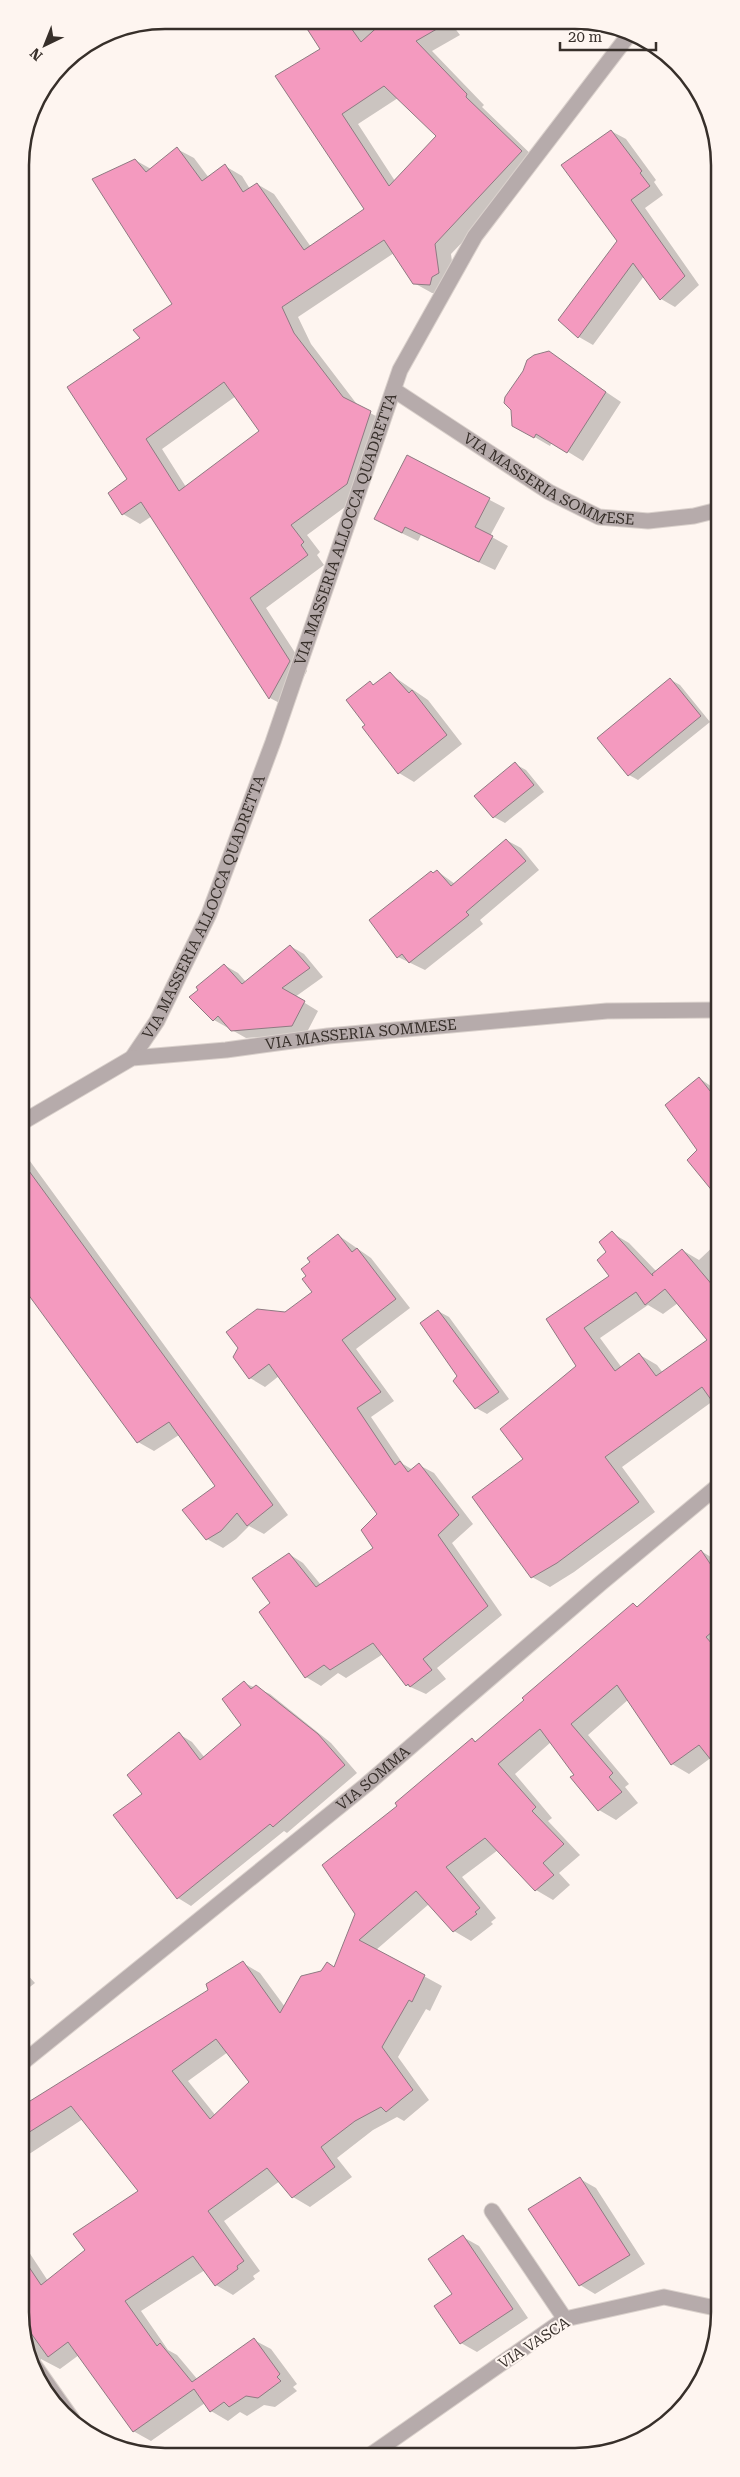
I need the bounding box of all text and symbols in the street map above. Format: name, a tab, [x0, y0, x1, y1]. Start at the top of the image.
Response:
north arrow	[20, 20, 70, 70]
scale bar	[560, 20, 656, 52]
text: 20 m	[568, 28, 603, 46]
text: N	[27, 45, 46, 64]
street label: VIA MASSERIA ALLOCCA QUADRETTA	[291, 390, 401, 668]
street label: VIA MASSERIA SOMMESE	[460, 429, 635, 529]
street label: VIA MASSERIA ALLOCCA QUADRETTA	[138, 772, 269, 1043]
street label: VIA MASSERIA SOMMESE	[264, 1015, 458, 1054]
street label: VIA SOMMA	[333, 1742, 414, 1814]
street label: VIA VASCA	[495, 2313, 573, 2373]

